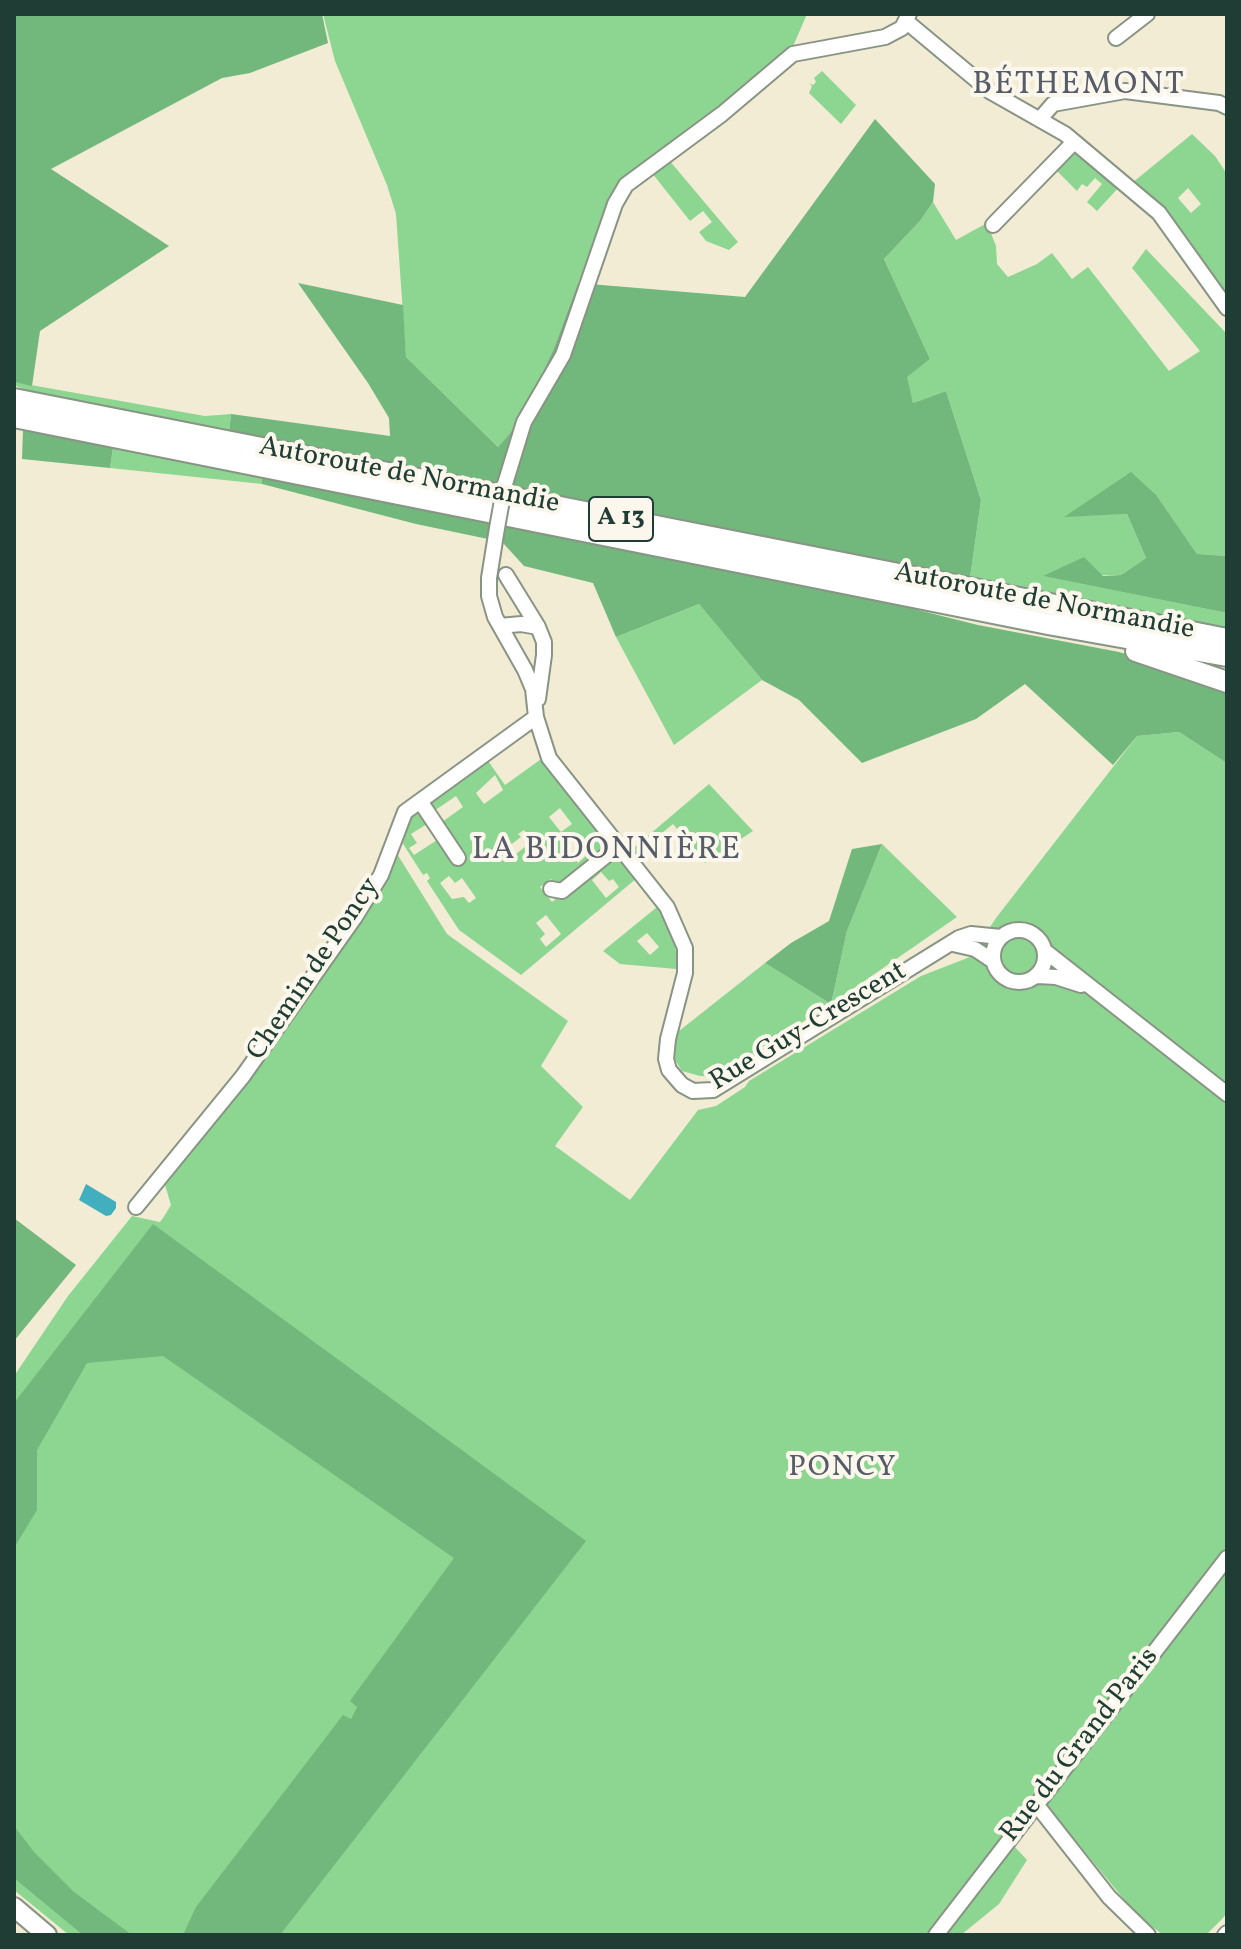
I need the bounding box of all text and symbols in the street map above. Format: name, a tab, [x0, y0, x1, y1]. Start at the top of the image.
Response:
district label: BÉTHEMONT	[972, 68, 1186, 106]
street label: Autoroute de Normandie	[256, 431, 562, 523]
road number: A 13	[589, 497, 653, 541]
street label: Autoroute de Normandie	[891, 557, 1197, 649]
district label: LA BIDONNIÈRE	[472, 833, 742, 871]
street label: Chemin de Poncy	[241, 872, 389, 1068]
street label: Rue Guy-Crescent	[705, 956, 913, 1100]
district label: PONCY	[788, 1451, 898, 1487]
street label: Rue du Grand Paris	[995, 1642, 1167, 1850]

